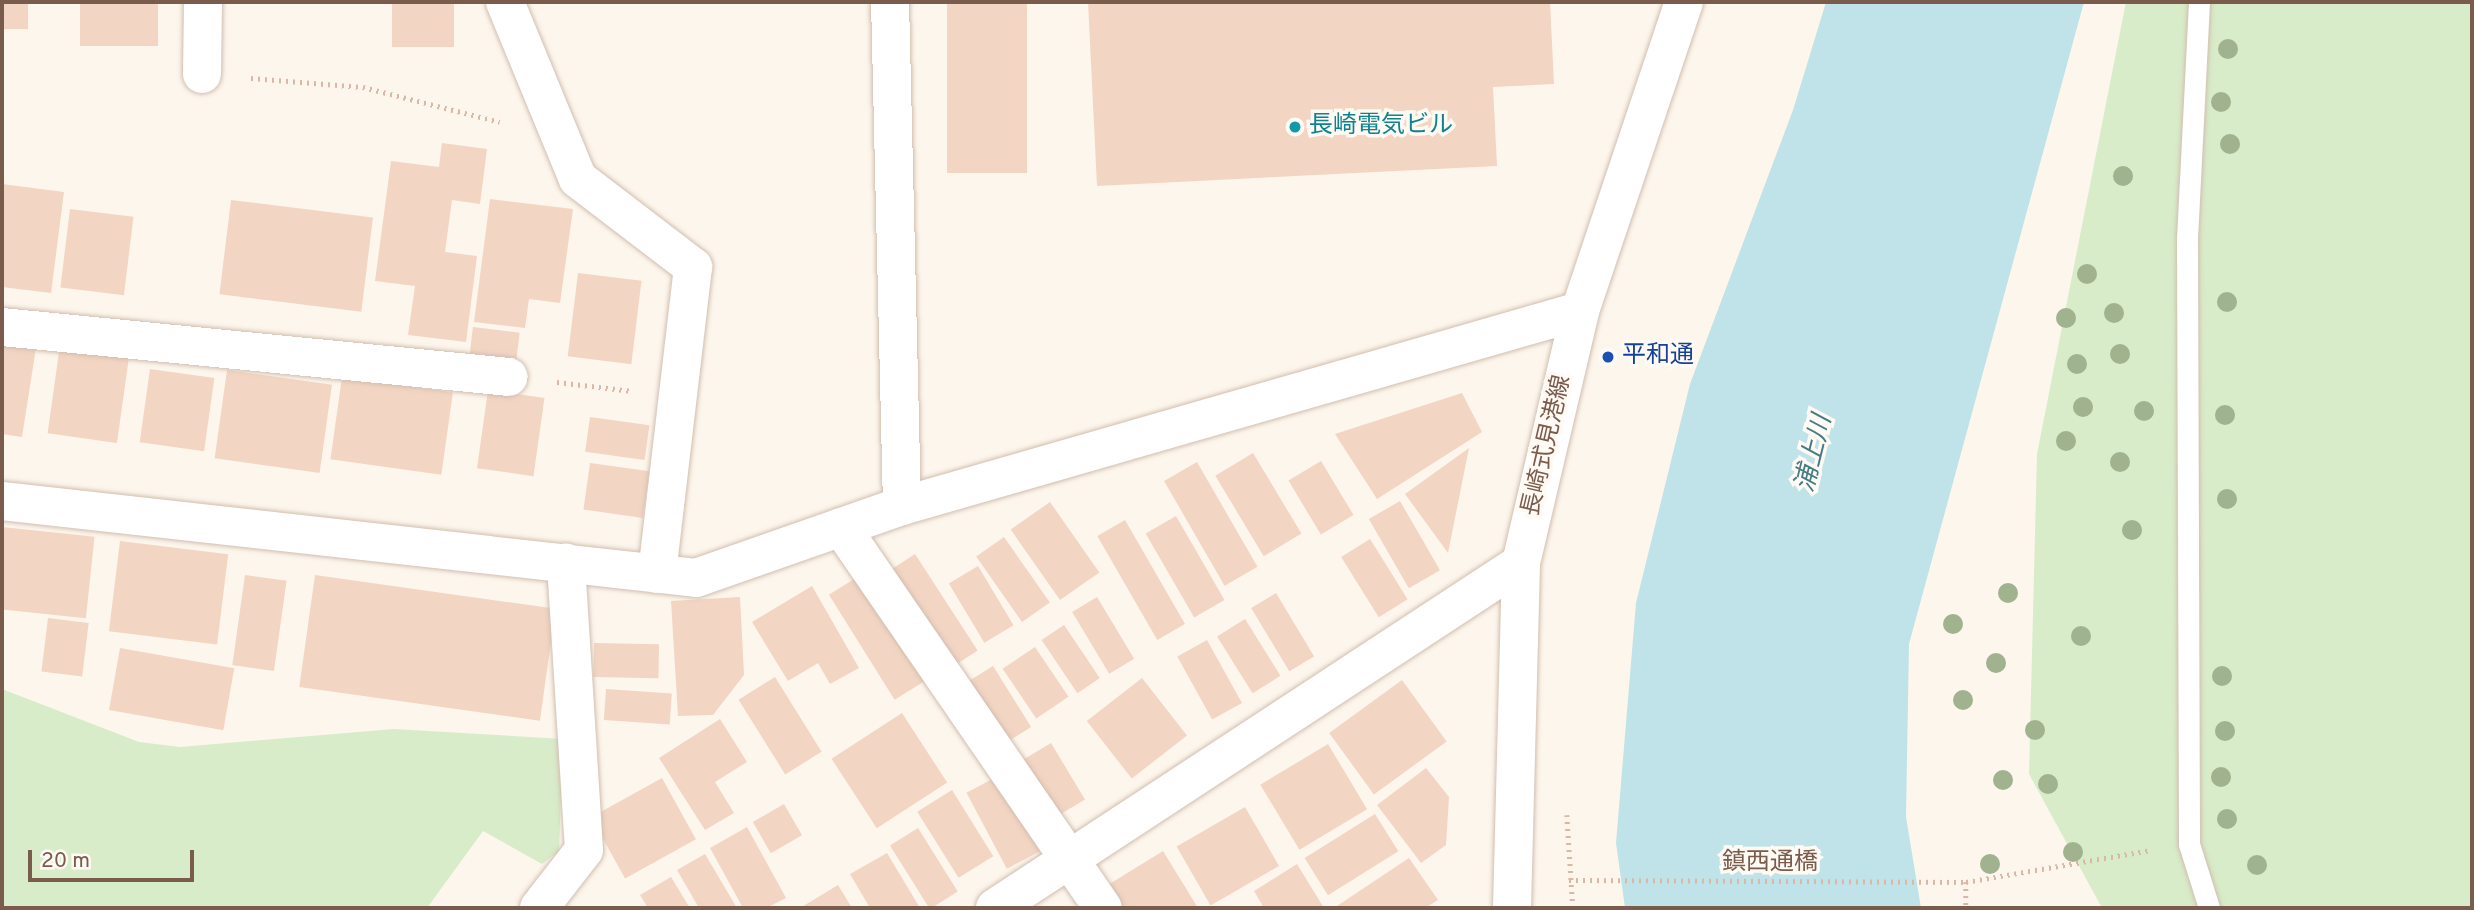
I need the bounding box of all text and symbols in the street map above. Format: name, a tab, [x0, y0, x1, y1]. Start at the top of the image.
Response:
place label: 長崎電気ビル	[1309, 113, 1453, 141]
marker: 長崎電気ビル	[1287, 119, 1303, 135]
place label: 平和通	[1622, 343, 1694, 371]
marker: 平和通	[1600, 349, 1616, 365]
street label: 長崎式見港線	[1518, 373, 1578, 519]
water label: 浦上川	[1790, 412, 1840, 496]
scale bar	[32, 836, 198, 880]
text: 20 m	[41, 848, 90, 875]
street label: 鎮西通橋	[1722, 850, 1818, 878]

